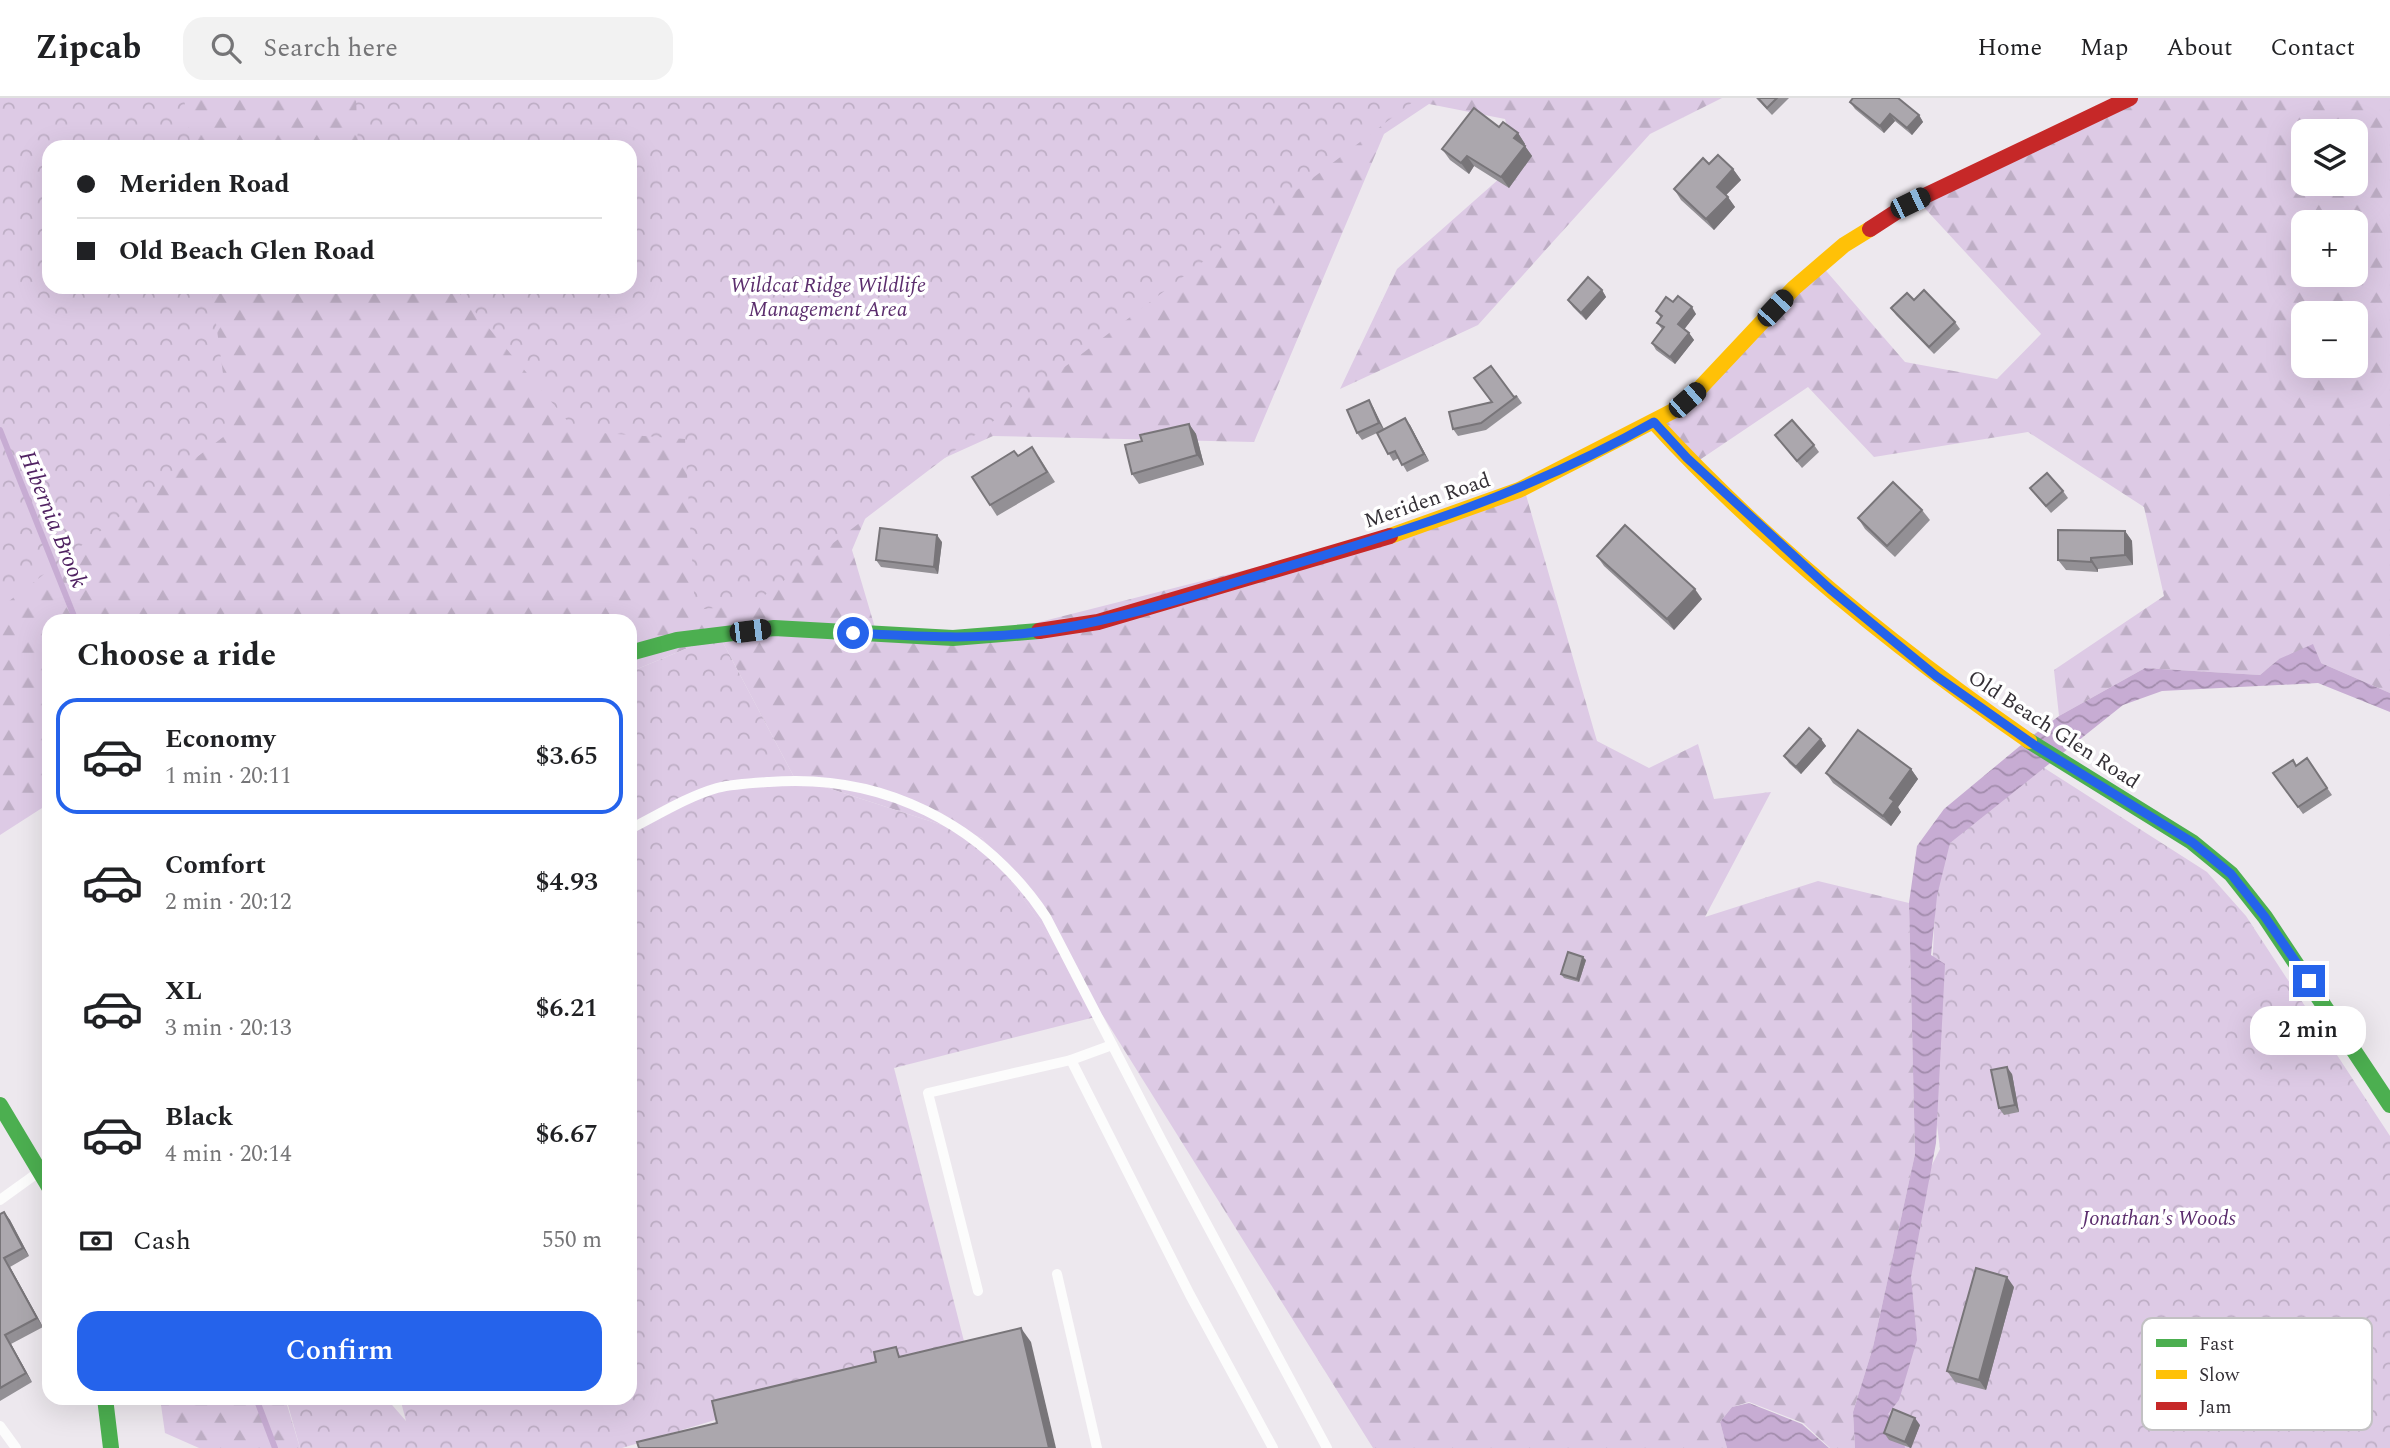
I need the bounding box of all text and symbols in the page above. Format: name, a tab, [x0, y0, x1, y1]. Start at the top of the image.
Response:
search box	[183, 17, 673, 80]
text: Zipcab	[35, 23, 141, 73]
text: Search here	[263, 28, 398, 68]
icon: search	[207, 29, 245, 67]
text: Home	[1977, 30, 2042, 66]
text: Map	[2080, 30, 2128, 66]
text: About	[2166, 30, 2232, 66]
text: Contact	[2270, 30, 2355, 66]
map controls	[2291, 119, 2368, 378]
button: layers	[2291, 119, 2368, 196]
text: Meriden Road	[119, 164, 290, 204]
car	[1887, 184, 1934, 222]
button: +	[2291, 210, 2368, 287]
text: Old Beach Glen Road	[119, 231, 375, 271]
park label: Wildcat Ridge Wildlife Management Area	[730, 270, 926, 326]
car	[1753, 285, 1798, 331]
button: −	[2291, 301, 2368, 378]
car	[1665, 378, 1710, 422]
water label: Hibernia Brook	[9, 446, 96, 594]
street label: Meriden Road	[1360, 464, 1495, 538]
route start	[837, 617, 869, 649]
car	[728, 618, 773, 644]
text: Choose a ride	[77, 631, 276, 680]
street label: Old Beach Glen Road	[1961, 662, 2146, 798]
text: Economy	[165, 719, 275, 759]
icon: car	[81, 725, 144, 788]
text: $3.65	[535, 736, 598, 776]
text: 1 min · 20:11	[165, 759, 292, 794]
text: Comfort	[165, 845, 266, 885]
icon: car	[81, 851, 144, 914]
text: $4.93	[535, 862, 598, 902]
text: 2 min · 20:12	[165, 885, 292, 920]
route end	[2293, 965, 2325, 997]
text: XL	[165, 971, 202, 1011]
icon: car	[81, 977, 144, 1040]
text: $6.21	[535, 988, 598, 1028]
callout: 2 min	[2251, 1006, 2367, 1054]
text: 3 min · 20:13	[165, 1011, 292, 1046]
text: 2 min	[2278, 1013, 2338, 1048]
text: Black	[165, 1097, 233, 1137]
icon: car	[81, 1103, 144, 1166]
text: $6.67	[535, 1114, 598, 1154]
text: 4 min · 20:14	[165, 1137, 292, 1172]
park label: Jonathan's Woods	[2080, 1203, 2236, 1235]
text: Cash	[133, 1221, 191, 1261]
icon: cash	[77, 1222, 115, 1260]
text: 550 m	[542, 1223, 602, 1258]
button: Confirm	[77, 1311, 602, 1391]
legend	[2142, 1318, 2372, 1430]
text: Fast	[2199, 1330, 2235, 1359]
text: Slow	[2199, 1361, 2240, 1390]
text: Jam	[2199, 1393, 2231, 1422]

